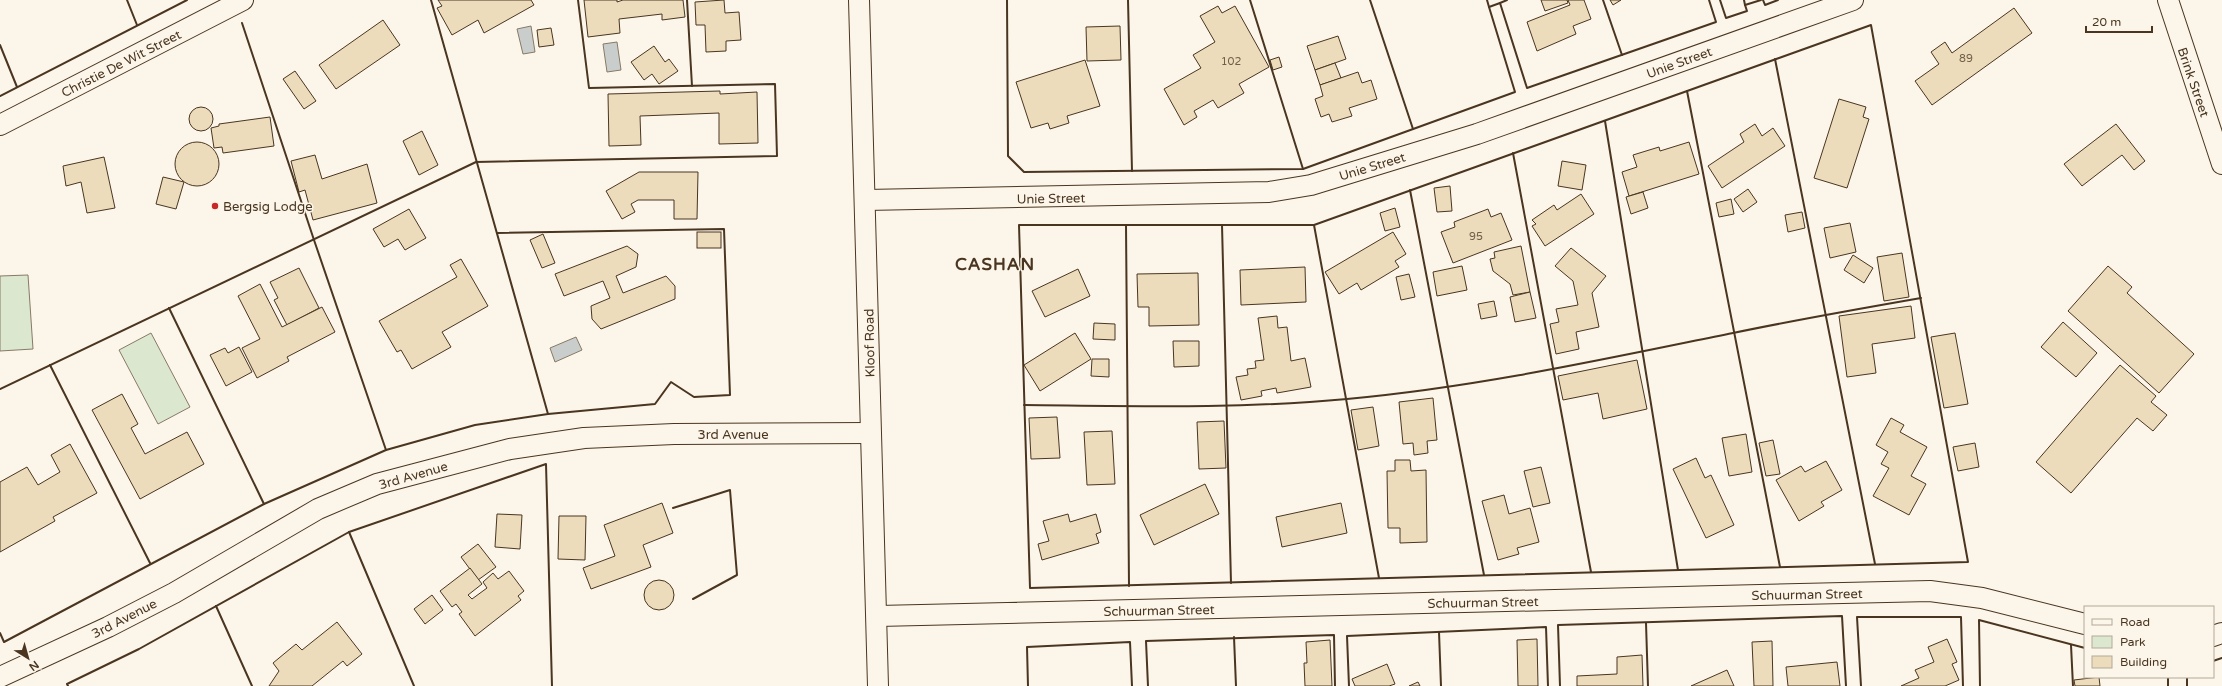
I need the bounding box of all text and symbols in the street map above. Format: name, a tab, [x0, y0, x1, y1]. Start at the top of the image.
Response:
scale bar	[2086, 8, 2152, 34]
text: 20 m	[2092, 15, 2121, 29]
street label: Christie De Wit Street	[59, 27, 184, 101]
street label: Unie Street	[1644, 44, 1714, 82]
street label: Brink Street	[2174, 45, 2212, 119]
house number: 89	[1959, 52, 1973, 65]
house number: 102	[1221, 55, 1241, 68]
street label: Unie Street	[1337, 149, 1407, 185]
street label: Unie Street	[1017, 190, 1086, 208]
place label: Bergsig Lodge	[223, 199, 313, 215]
marker: Bergsig Lodge	[210, 201, 220, 211]
house number: 95	[1469, 230, 1483, 243]
district label: CASHAN	[955, 254, 1035, 275]
street label: Kloof Road	[861, 308, 879, 377]
street label: 3rd Avenue	[697, 427, 769, 443]
street label: 3rd Avenue	[377, 458, 450, 493]
street label: Schuurman Street	[1751, 586, 1863, 604]
street label: Schuurman Street	[1427, 594, 1539, 612]
street label: 3rd Avenue	[89, 596, 160, 642]
street label: Schuurman Street	[1103, 602, 1215, 620]
legend	[2084, 606, 2214, 678]
text: Road	[2120, 615, 2150, 629]
text: Park	[2120, 635, 2146, 649]
north arrow	[8, 638, 48, 678]
text: Building	[2120, 655, 2167, 669]
text: N	[26, 658, 41, 673]

